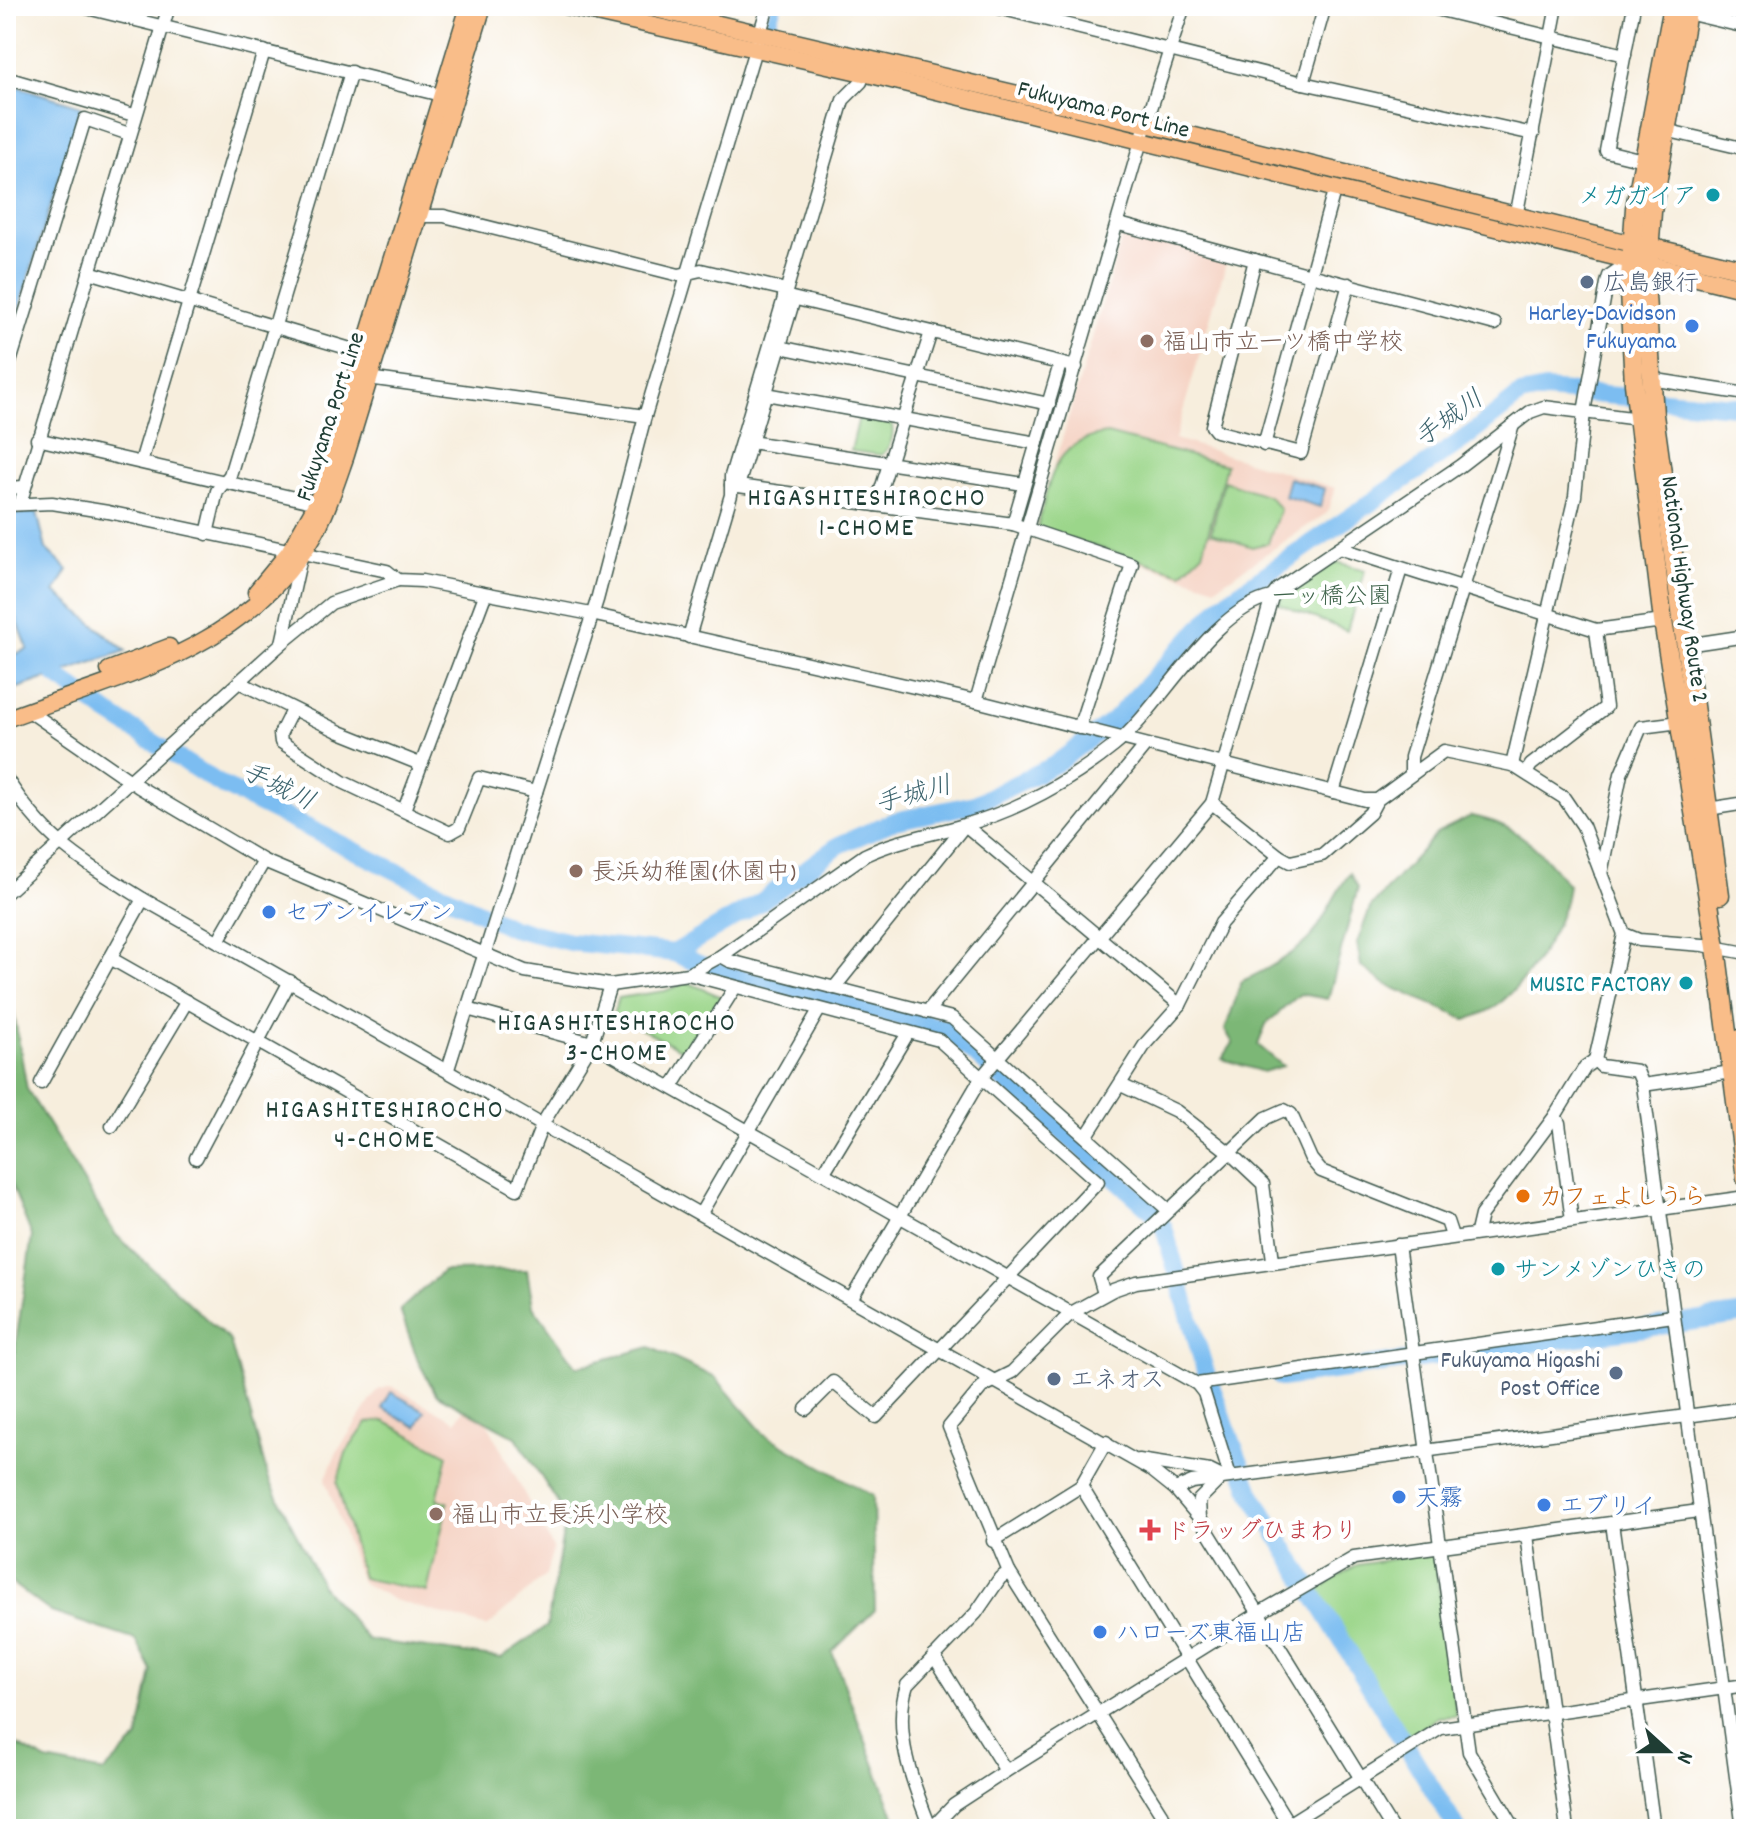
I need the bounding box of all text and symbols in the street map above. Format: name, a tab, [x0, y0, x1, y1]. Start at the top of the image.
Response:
street label: Fukuyama Port Line	[1014, 73, 1193, 149]
place label: メガガイア	[1578, 181, 1697, 215]
marker: メガガイア	[1704, 186, 1722, 204]
place label: 広島銀行	[1603, 268, 1699, 302]
marker: 広島銀行	[1578, 273, 1596, 291]
place label: Harley-Davidson Fukuyama	[1528, 298, 1677, 360]
marker: Harley-Davidson Fukuyama	[1683, 317, 1701, 335]
place label: 福山市立一ツ橋中学校	[1163, 327, 1403, 361]
street label: Fukuyama Port Line	[288, 328, 375, 506]
marker: 福山市立一ツ橋中学校	[1138, 332, 1156, 350]
water label: 手城川	[1408, 382, 1492, 458]
street label: National Highway Route 2	[1650, 474, 1716, 705]
district label: HIGASHITESHIROCHO 1-CHOME	[747, 481, 987, 548]
park label: 一ッ橋公園	[1272, 581, 1392, 615]
water label: 手城川	[234, 754, 321, 822]
water label: 手城川	[871, 768, 956, 824]
place label: 長浜幼稚園(休園中)	[592, 857, 796, 891]
marker: 長浜幼稚園(休園中)	[567, 862, 585, 880]
place label: セブンイレブン	[285, 898, 453, 932]
marker: セブンイレブン	[260, 903, 278, 921]
place label: MUSIC FACTORY	[1529, 969, 1671, 1003]
marker: MUSIC FACTORY	[1677, 974, 1695, 992]
district label: HIGASHITESHIROCHO 3-CHOME	[497, 1006, 737, 1073]
district label: HIGASHITESHIROCHO 4-CHOME	[265, 1093, 505, 1160]
place label: カフェよしうら	[1539, 1182, 1707, 1216]
marker: カフェよしうら	[1514, 1187, 1532, 1205]
place label: サンメゾンひきの	[1514, 1255, 1706, 1289]
marker: サンメゾンひきの	[1489, 1260, 1507, 1278]
place label: Fukuyama Higashi Post Office	[1441, 1345, 1600, 1407]
marker: Fukuyama Higashi Post Office	[1607, 1364, 1625, 1382]
place label: エネオス	[1070, 1365, 1165, 1399]
marker: エネオス	[1045, 1370, 1063, 1388]
place label: 天霧	[1415, 1483, 1463, 1517]
marker: 天霧	[1390, 1488, 1408, 1506]
place label: エブリイ	[1560, 1491, 1656, 1525]
marker: エブリイ	[1535, 1496, 1553, 1514]
place label: 福山市立長浜小学校	[452, 1500, 668, 1534]
marker: 福山市立長浜小学校	[427, 1505, 445, 1523]
place label: ドラッグひまわり	[1166, 1516, 1358, 1550]
marker: ドラッグひまわり	[1141, 1521, 1159, 1539]
place label: ハローズ東福山店	[1116, 1618, 1306, 1652]
marker: ハローズ東福山店	[1091, 1623, 1109, 1641]
north arrow	[1628, 1711, 1708, 1791]
text: N	[1667, 1746, 1700, 1768]

